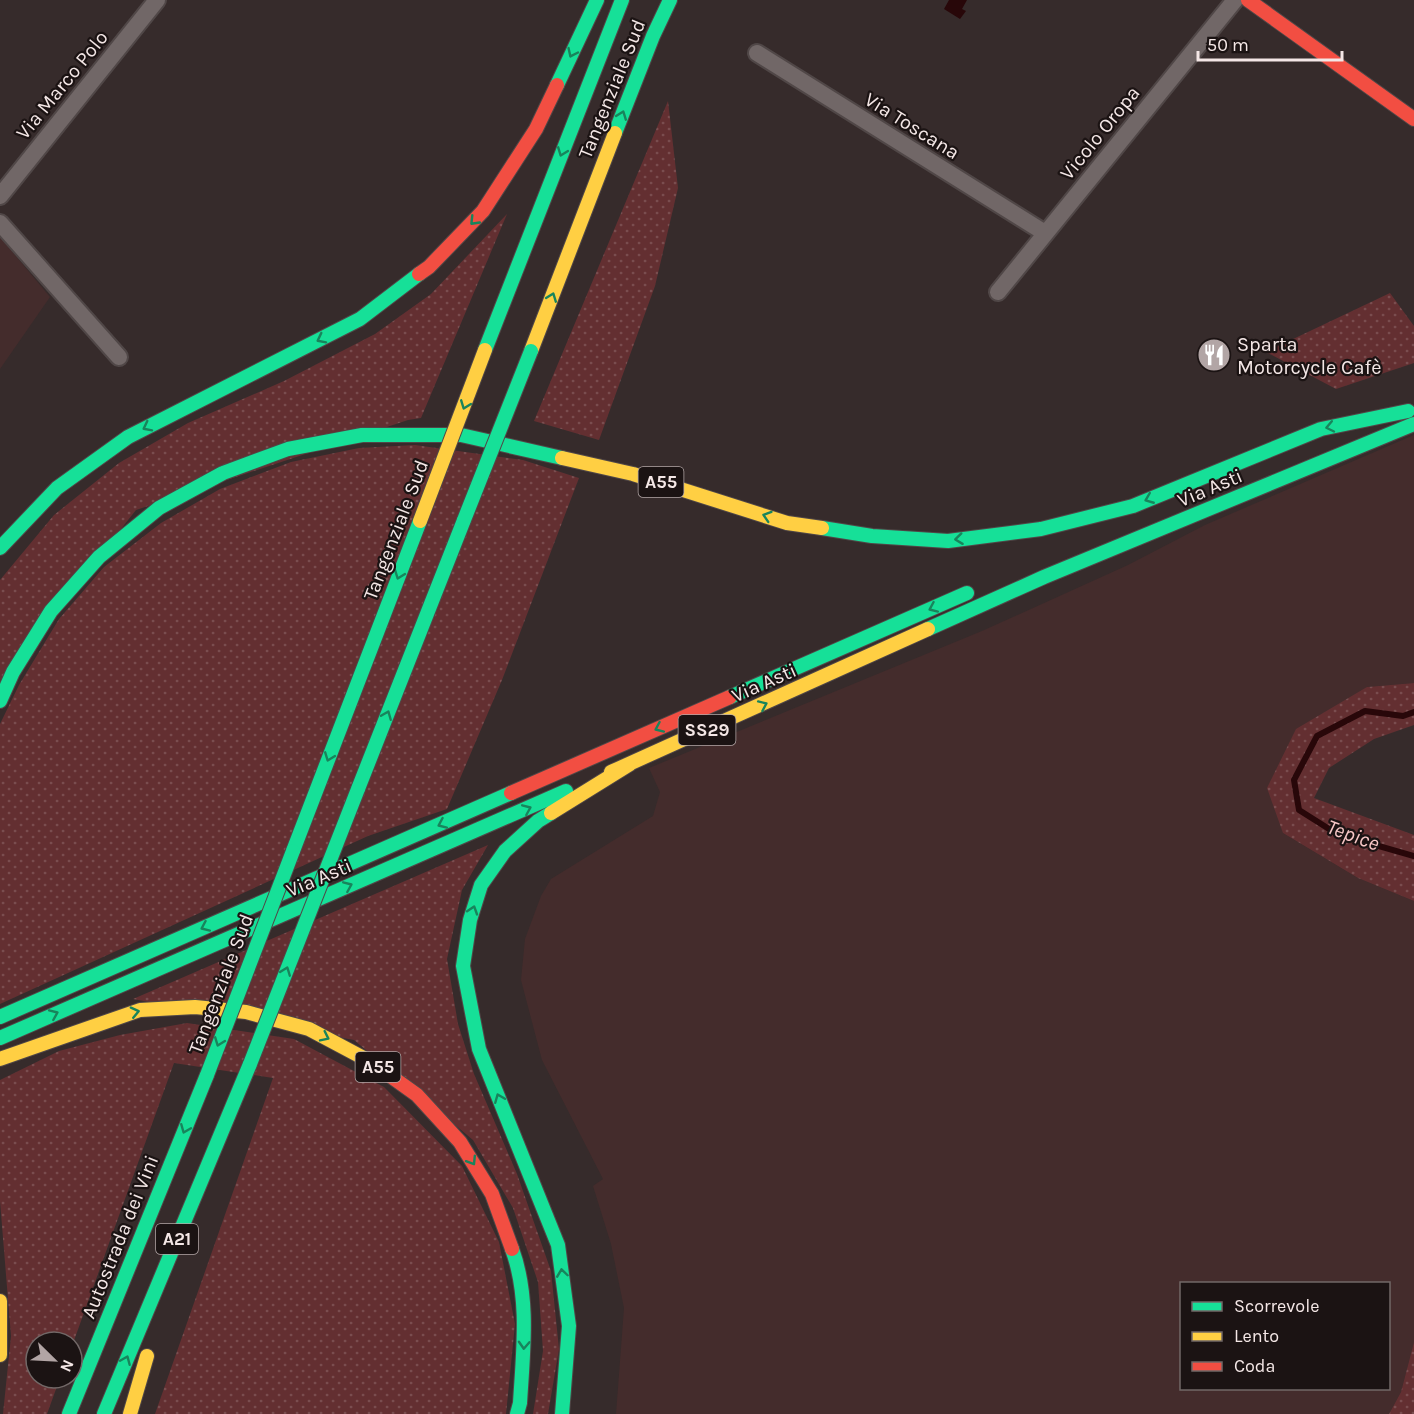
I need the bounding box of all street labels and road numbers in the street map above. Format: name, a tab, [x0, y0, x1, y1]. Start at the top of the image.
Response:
street label: Tangenziale Sud	[574, 16, 650, 162]
street label: Via Marco Polo	[11, 26, 113, 144]
street label: Vicolo Oropa	[1055, 82, 1145, 184]
street label: Via Toscana	[860, 88, 964, 164]
street label: Tangenziale Sud	[359, 457, 433, 603]
street label: Via Asti	[1174, 464, 1246, 512]
road number: A55	[638, 467, 684, 497]
street label: Via Asti	[728, 659, 800, 707]
road number: SS29	[678, 715, 736, 745]
street label: Via Asti	[283, 854, 355, 902]
street label: Tangenziale Sud	[184, 911, 258, 1057]
road number: A55	[356, 1052, 400, 1082]
street label: Autostrada dei Vini	[77, 1152, 163, 1322]
road number: A21	[156, 1224, 198, 1254]

